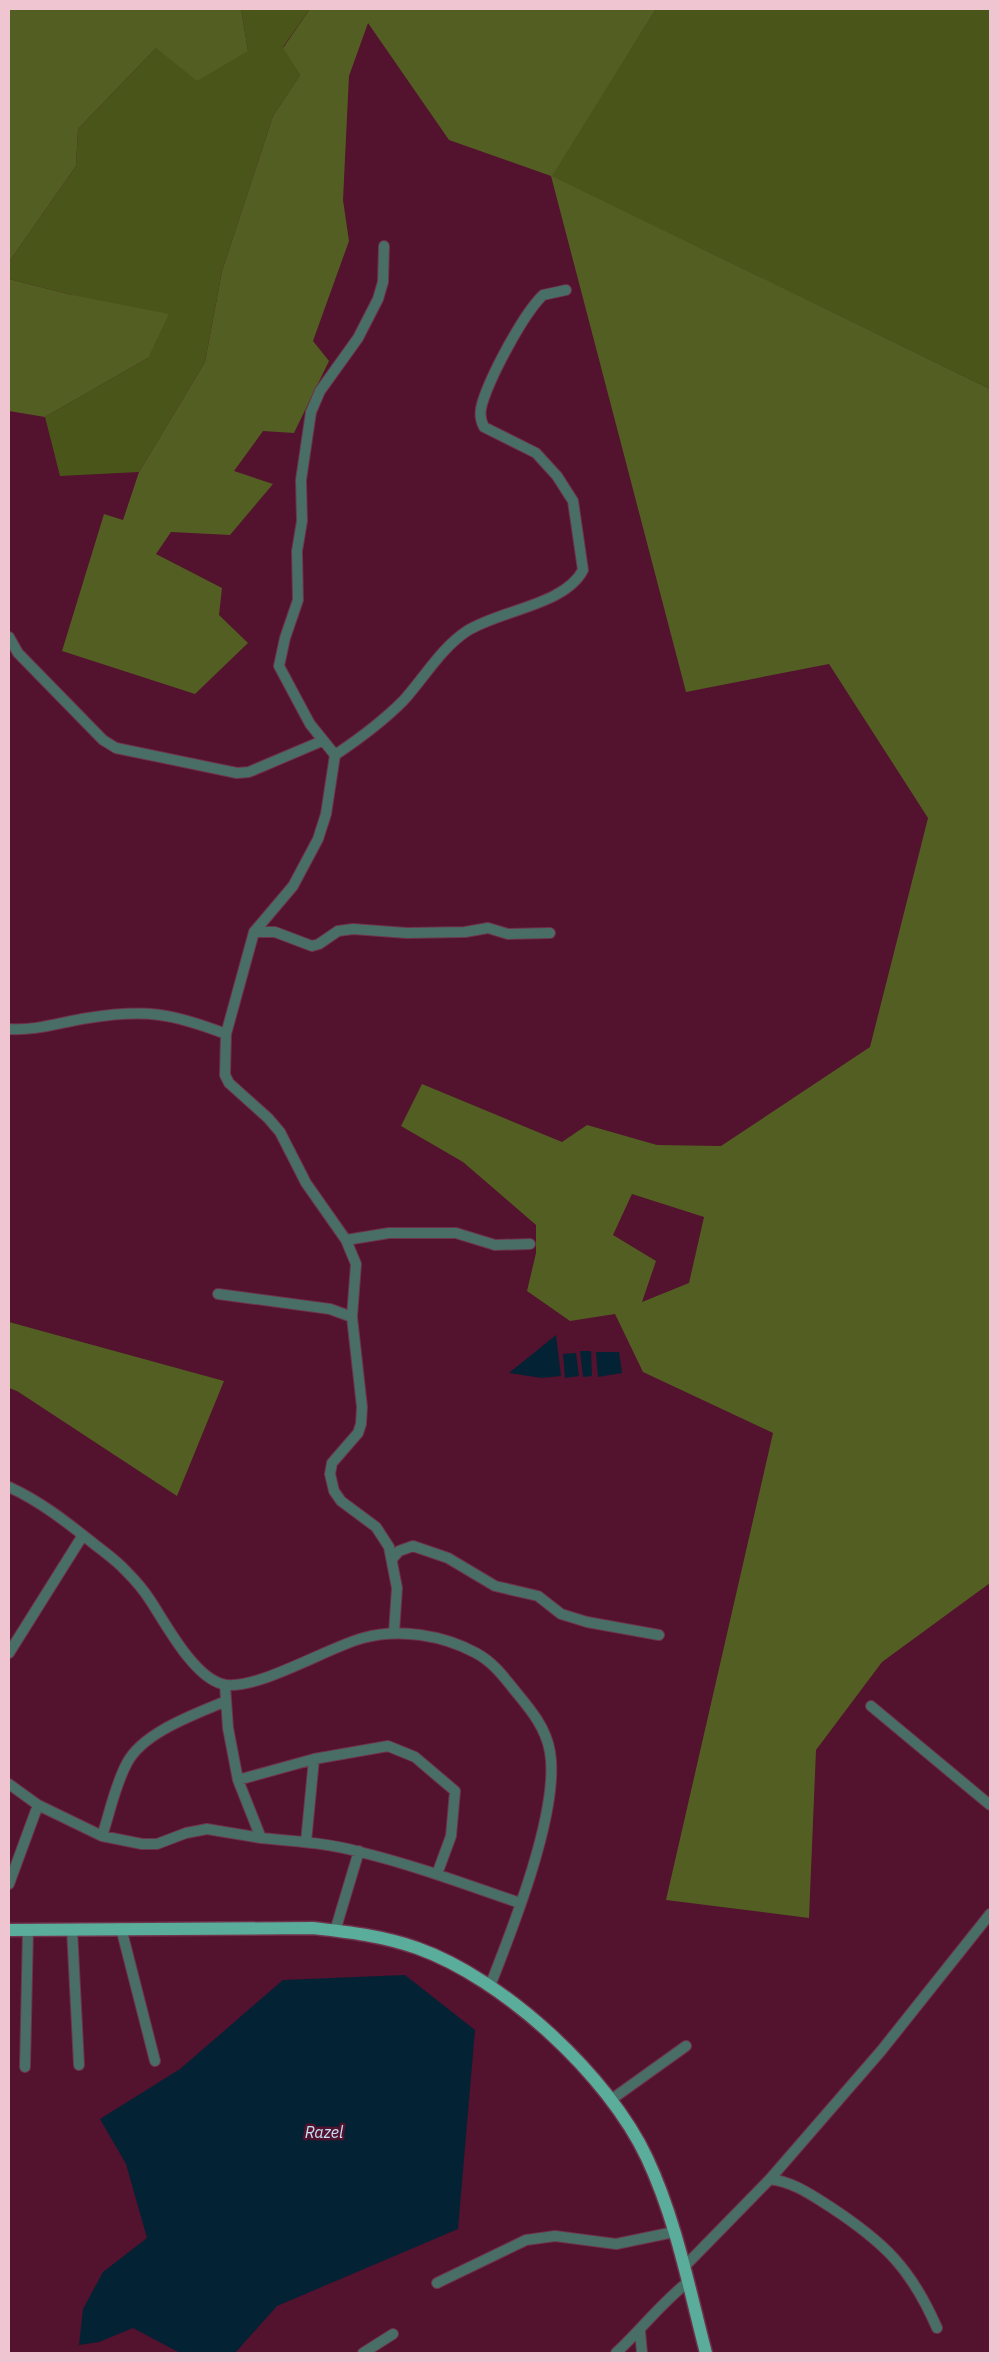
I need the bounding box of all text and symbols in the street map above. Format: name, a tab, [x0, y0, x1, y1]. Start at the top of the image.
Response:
water label: Razel	[305, 2122, 344, 2142]

